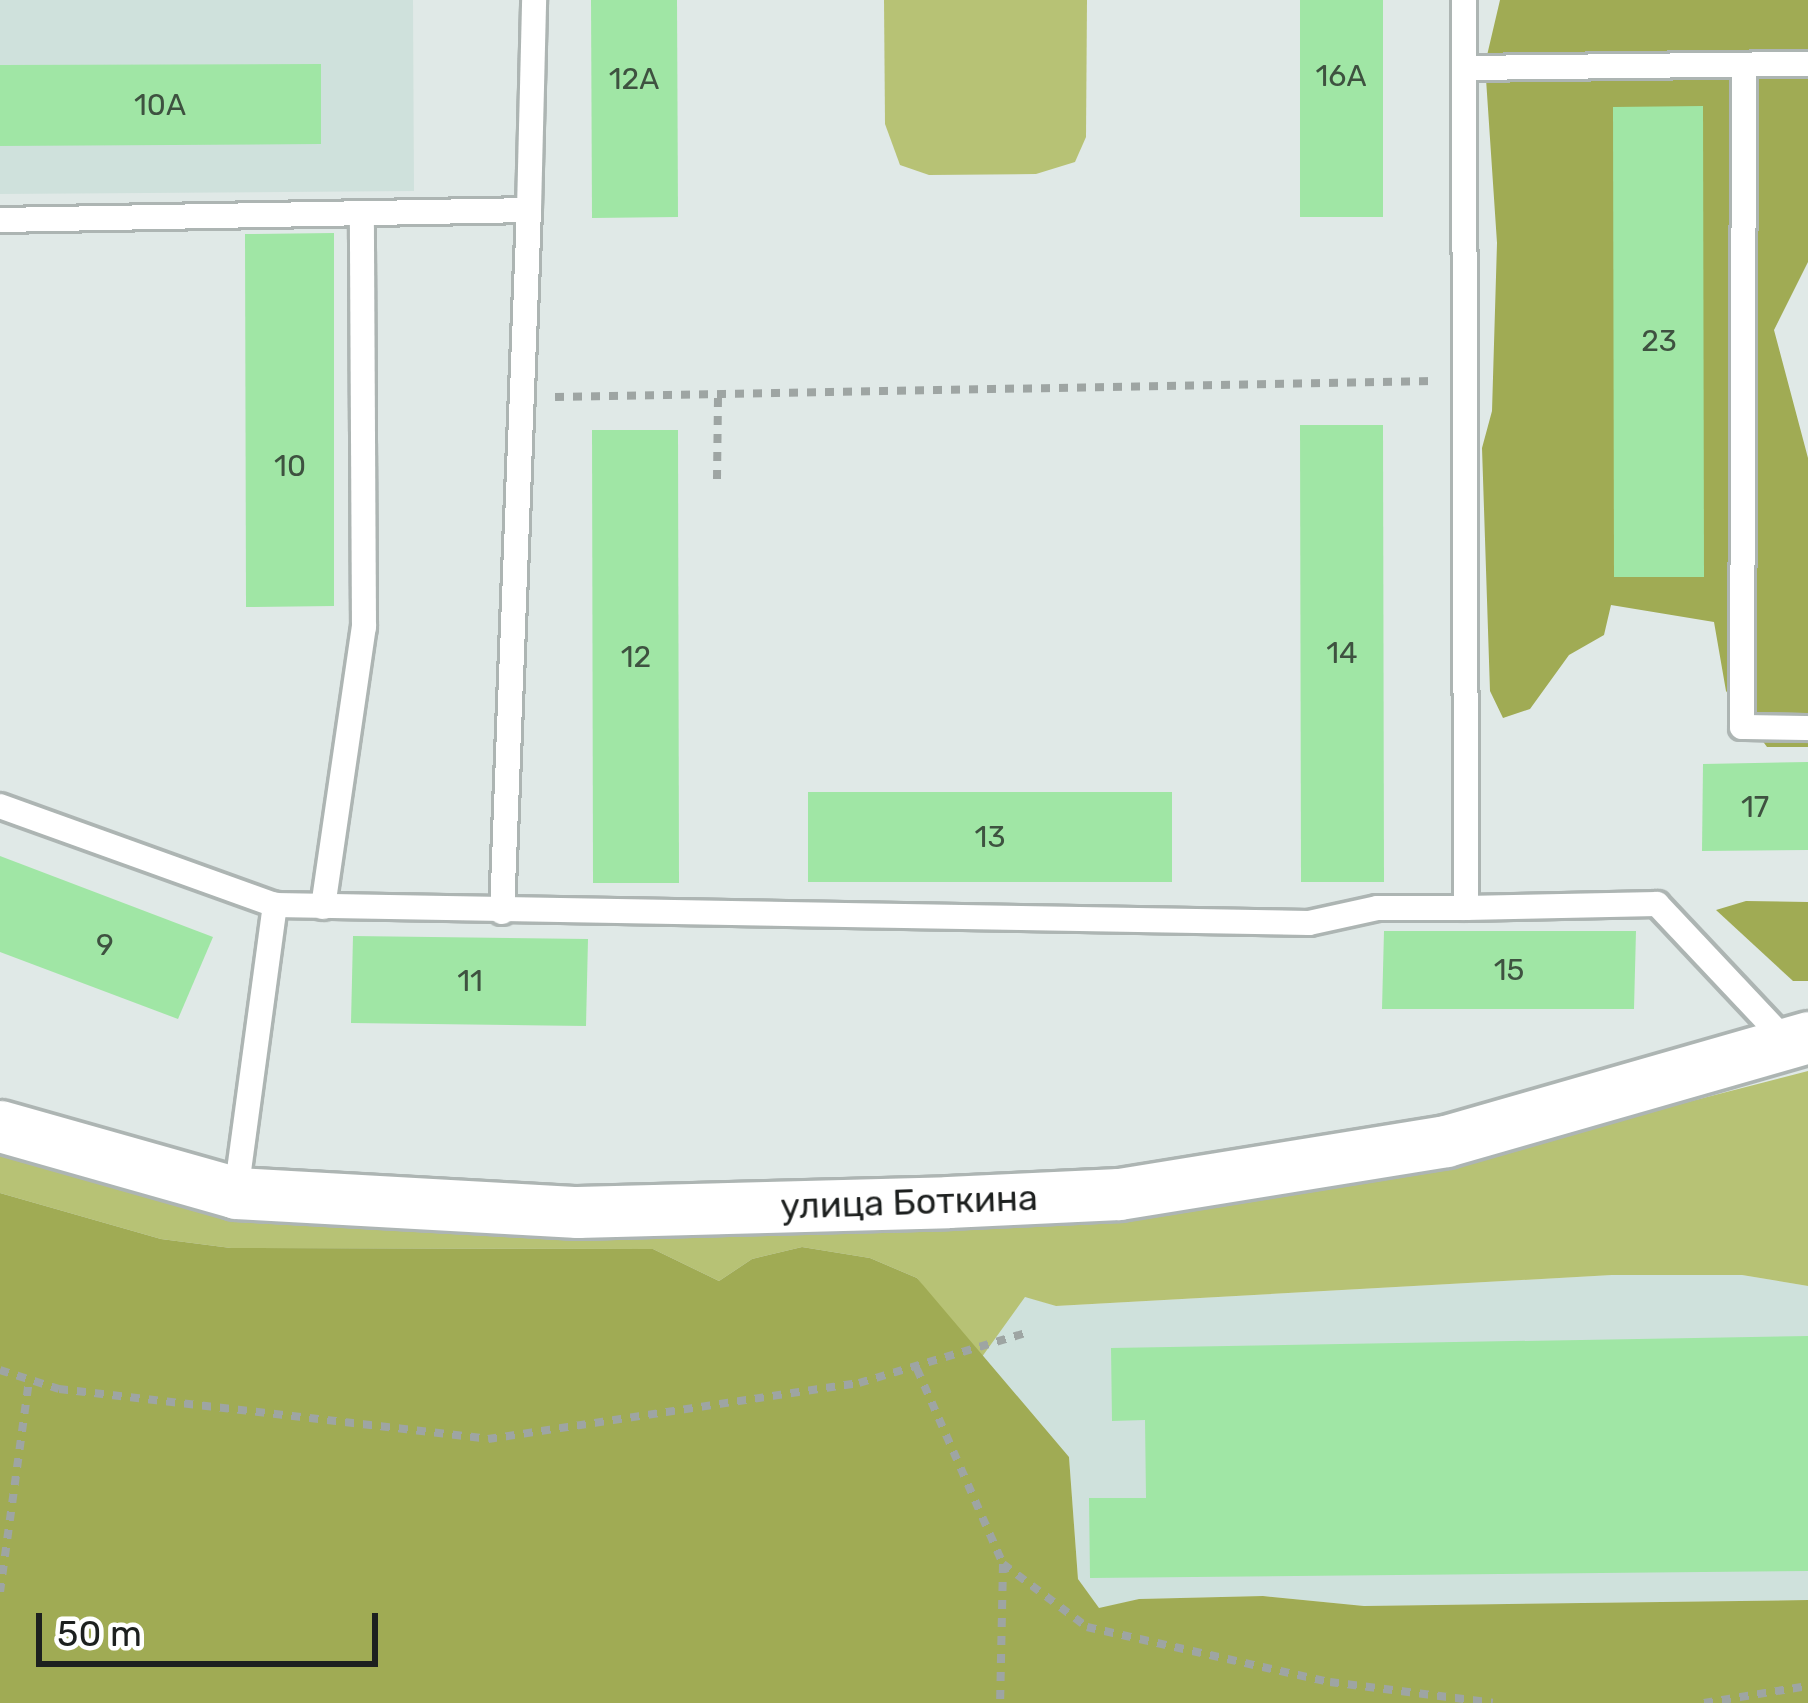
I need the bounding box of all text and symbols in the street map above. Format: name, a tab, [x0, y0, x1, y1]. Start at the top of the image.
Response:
house number: 16А	[1315, 58, 1367, 94]
house number: 12А	[609, 61, 659, 97]
house number: 10А	[134, 87, 186, 123]
house number: 23	[1641, 323, 1677, 359]
house number: 10	[274, 448, 306, 484]
house number: 14	[1326, 635, 1358, 671]
house number: 12	[621, 639, 651, 675]
house number: 17	[1741, 789, 1769, 825]
house number: 13	[975, 819, 1005, 855]
house number: 9	[96, 927, 114, 963]
house number: 15	[1494, 952, 1524, 988]
house number: 11	[457, 963, 483, 999]
street label: улица Боткина	[780, 1176, 1038, 1228]
scale bar	[42, 1589, 384, 1663]
text: 50 m	[57, 1612, 142, 1655]

